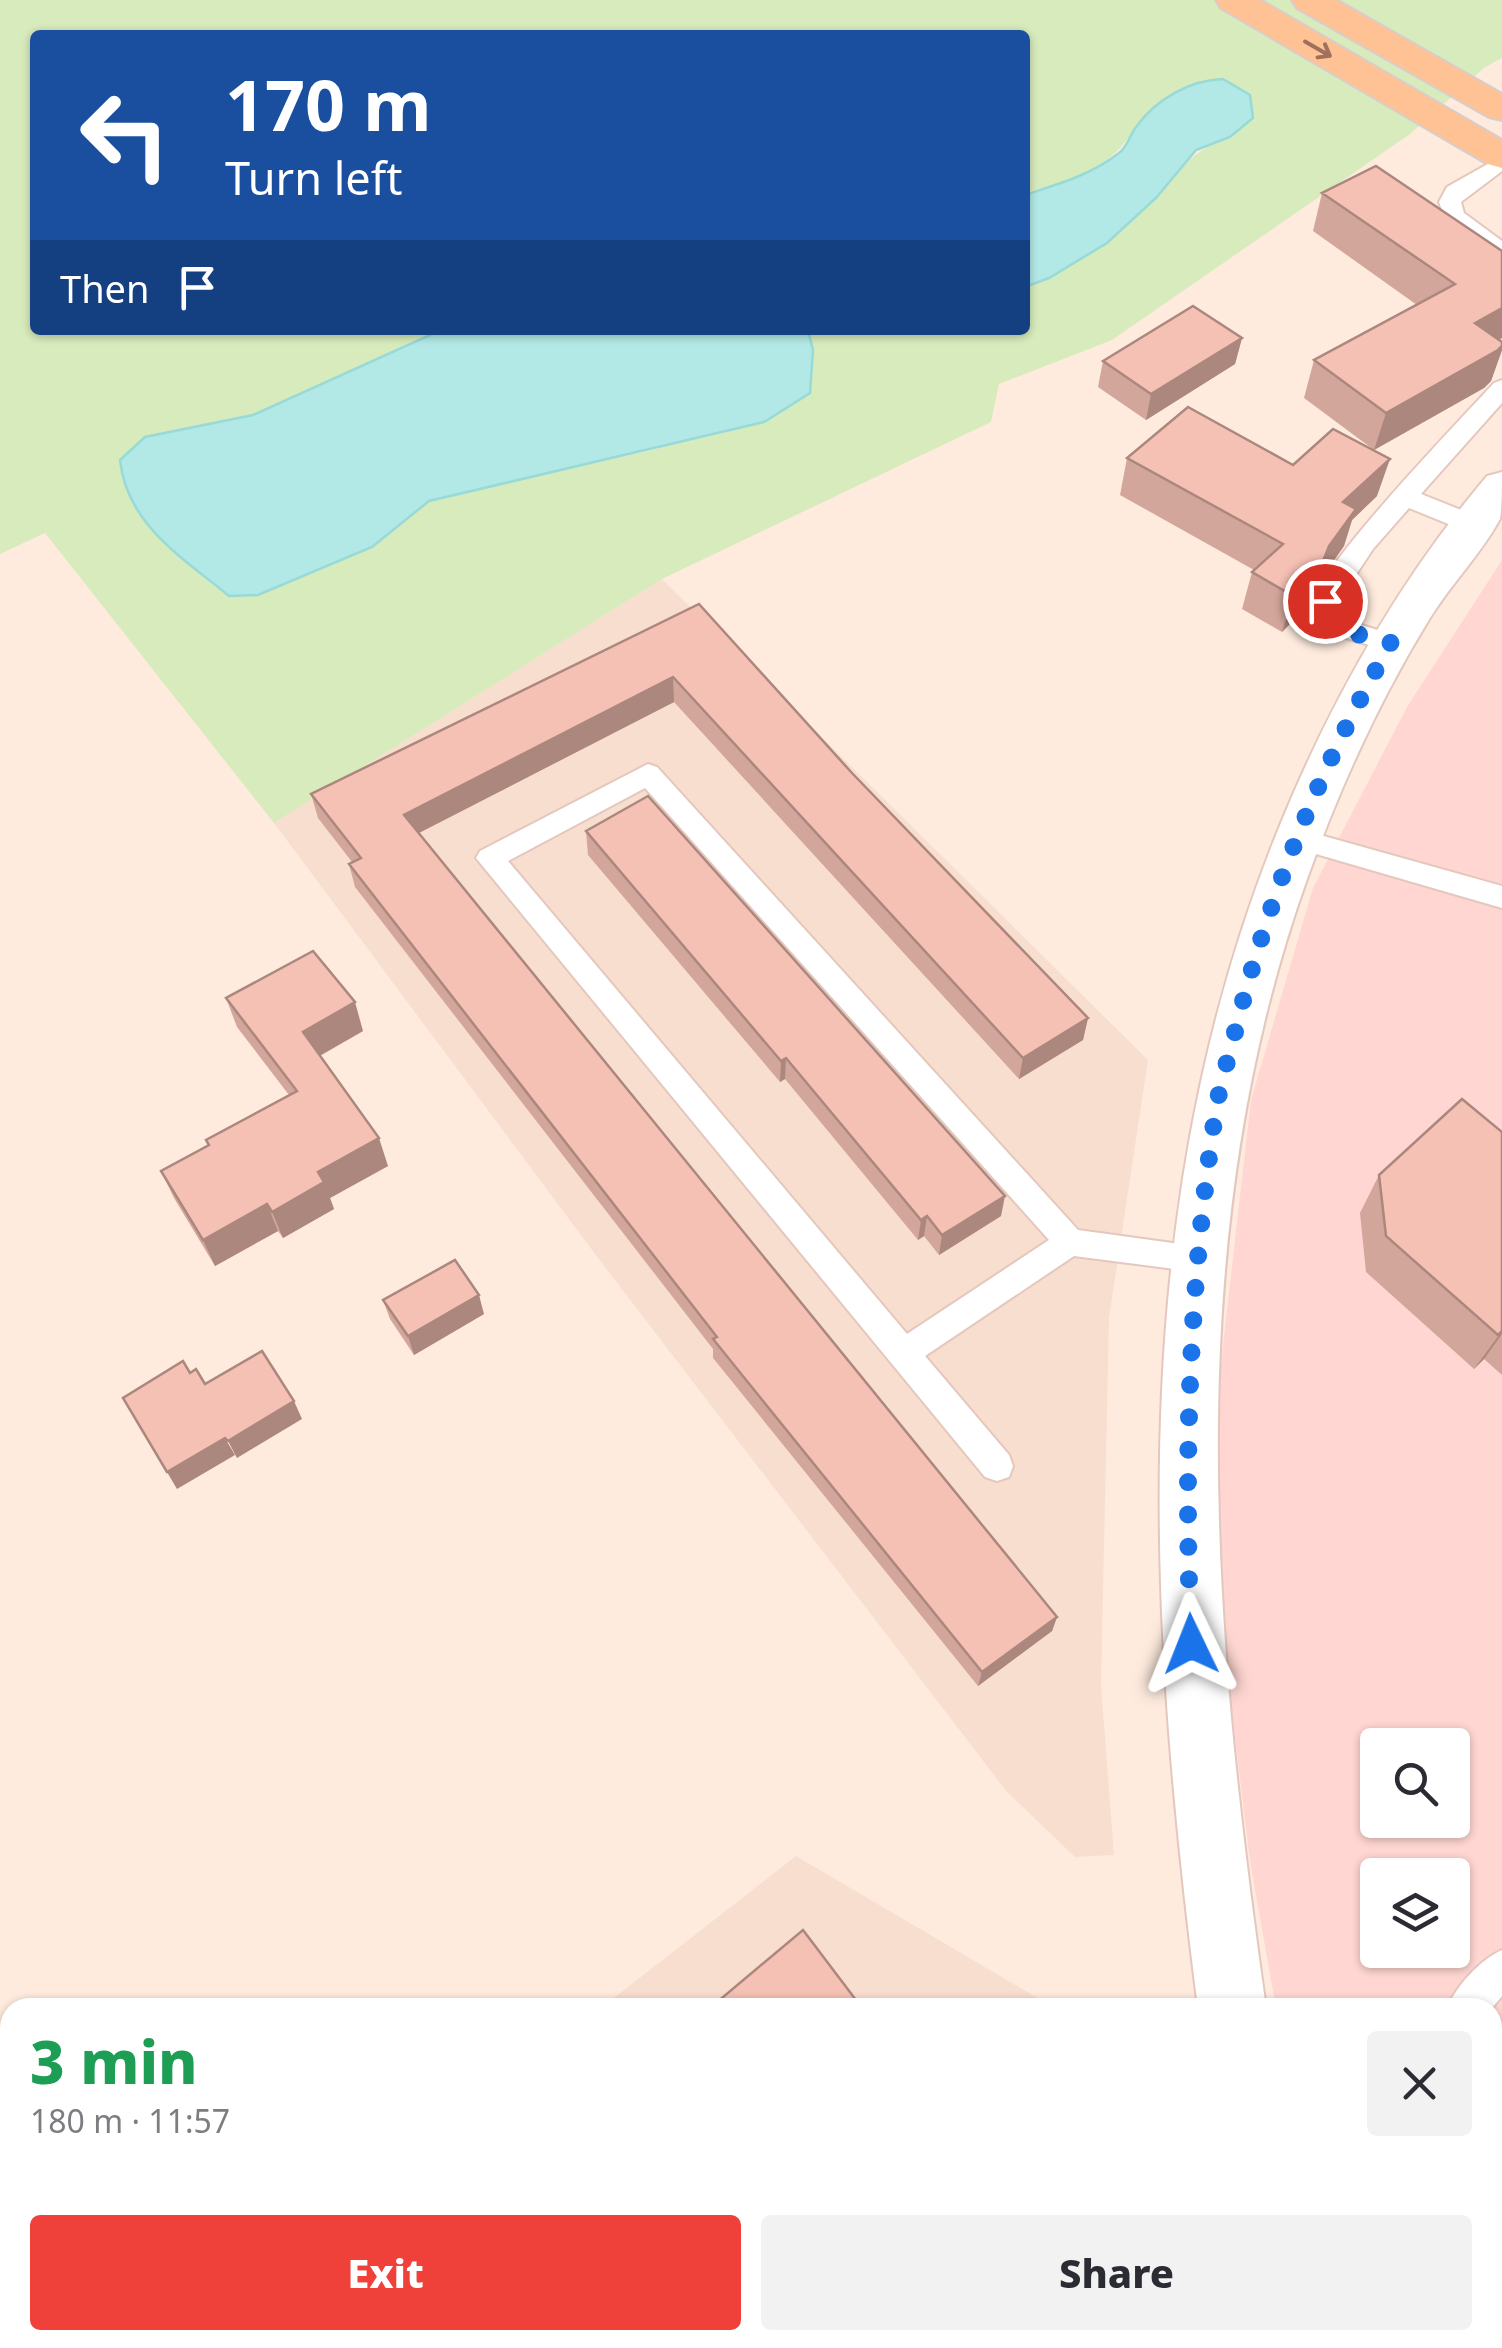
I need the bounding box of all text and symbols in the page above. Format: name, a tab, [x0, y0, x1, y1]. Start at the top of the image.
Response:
one-way arrow	[1303, 39, 1332, 59]
text: 170 m	[225, 56, 432, 152]
icon: left	[60, 70, 190, 200]
text: Turn left	[225, 147, 402, 208]
icon: arrive	[170, 260, 225, 315]
text: Then	[60, 262, 150, 314]
pin	[1283, 559, 1368, 644]
icon: arrive	[1298, 574, 1353, 629]
position arrow	[1139, 1592, 1243, 1696]
map controls	[1360, 1728, 1470, 1968]
button: search	[1360, 1728, 1470, 1838]
button: layers	[1360, 1858, 1470, 1968]
text: 3 min	[30, 2020, 198, 2102]
button: close	[1367, 2031, 1472, 2136]
text: 180 m · 11:57	[30, 2099, 230, 2142]
button: Exit	[30, 2215, 741, 2330]
button: Share	[761, 2215, 1472, 2330]

